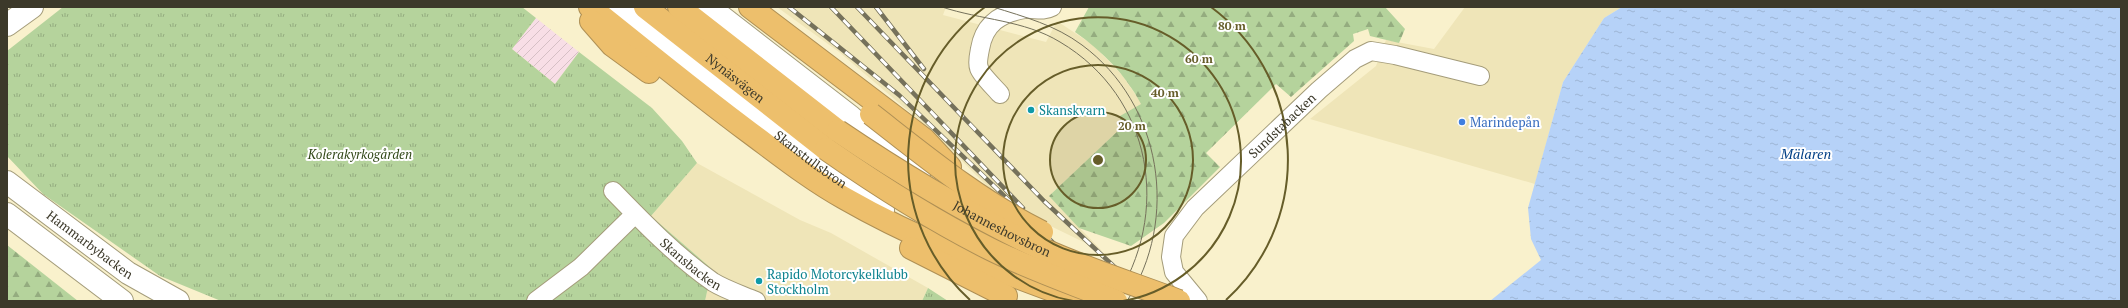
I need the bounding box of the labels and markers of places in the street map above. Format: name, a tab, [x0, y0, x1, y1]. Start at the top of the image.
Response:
place label: Skanskvarn	[1039, 101, 1105, 119]
marker: Skanskvarn	[1026, 105, 1036, 115]
place label: Marindepån	[1470, 113, 1540, 131]
marker: Marindepån	[1457, 117, 1467, 127]
centre of rings	[1091, 153, 1105, 167]
place label: Rapido Motorcykelklubb Stockholm	[767, 265, 908, 298]
marker: Rapido Motorcykelklubb Stockholm	[754, 276, 764, 286]

